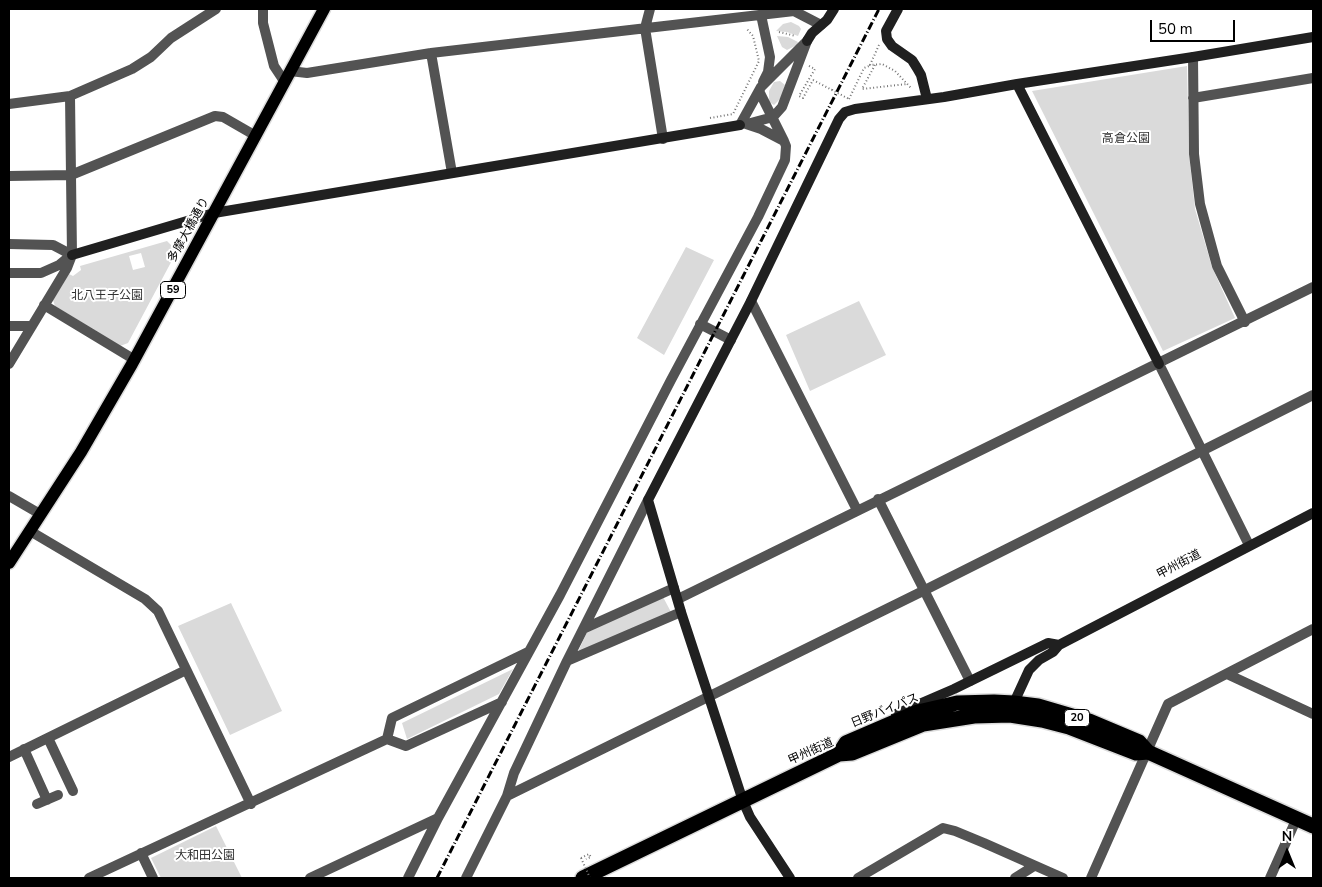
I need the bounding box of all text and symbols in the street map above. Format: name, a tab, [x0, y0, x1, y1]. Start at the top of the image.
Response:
scale bar	[1152, 10, 1237, 42]
text: 50 m	[1158, 19, 1193, 39]
park label: 高倉公園	[1102, 132, 1150, 146]
street label: 多摩大橋通り	[165, 195, 213, 265]
road number: 59	[160, 282, 186, 298]
park label: 北八王子公園	[71, 289, 143, 303]
street label: 甲州街道	[1154, 547, 1204, 583]
street label: 日野バイパス	[849, 691, 921, 731]
road number: 20	[1064, 710, 1090, 726]
street label: 甲州街道	[786, 736, 836, 768]
north arrow	[1262, 827, 1312, 877]
text: N	[1282, 827, 1292, 846]
park label: 大和田公園	[175, 849, 235, 863]

